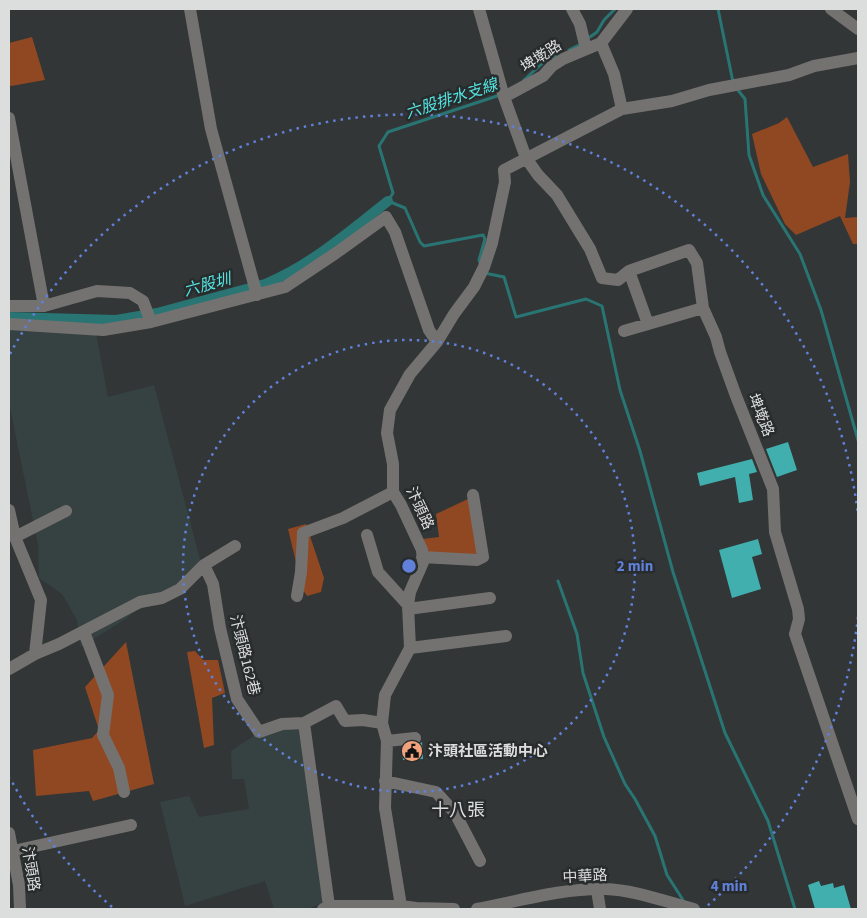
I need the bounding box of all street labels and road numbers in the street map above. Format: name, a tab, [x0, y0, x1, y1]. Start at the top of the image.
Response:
street label: 埤墘路	[517, 35, 566, 77]
street label: 埤墘路	[742, 390, 779, 440]
street label: 汴頭路	[401, 483, 439, 533]
street label: 汴頭路162巷	[224, 613, 265, 698]
street label: 汴頭路	[17, 845, 44, 893]
street label: 中華路	[562, 865, 608, 888]

